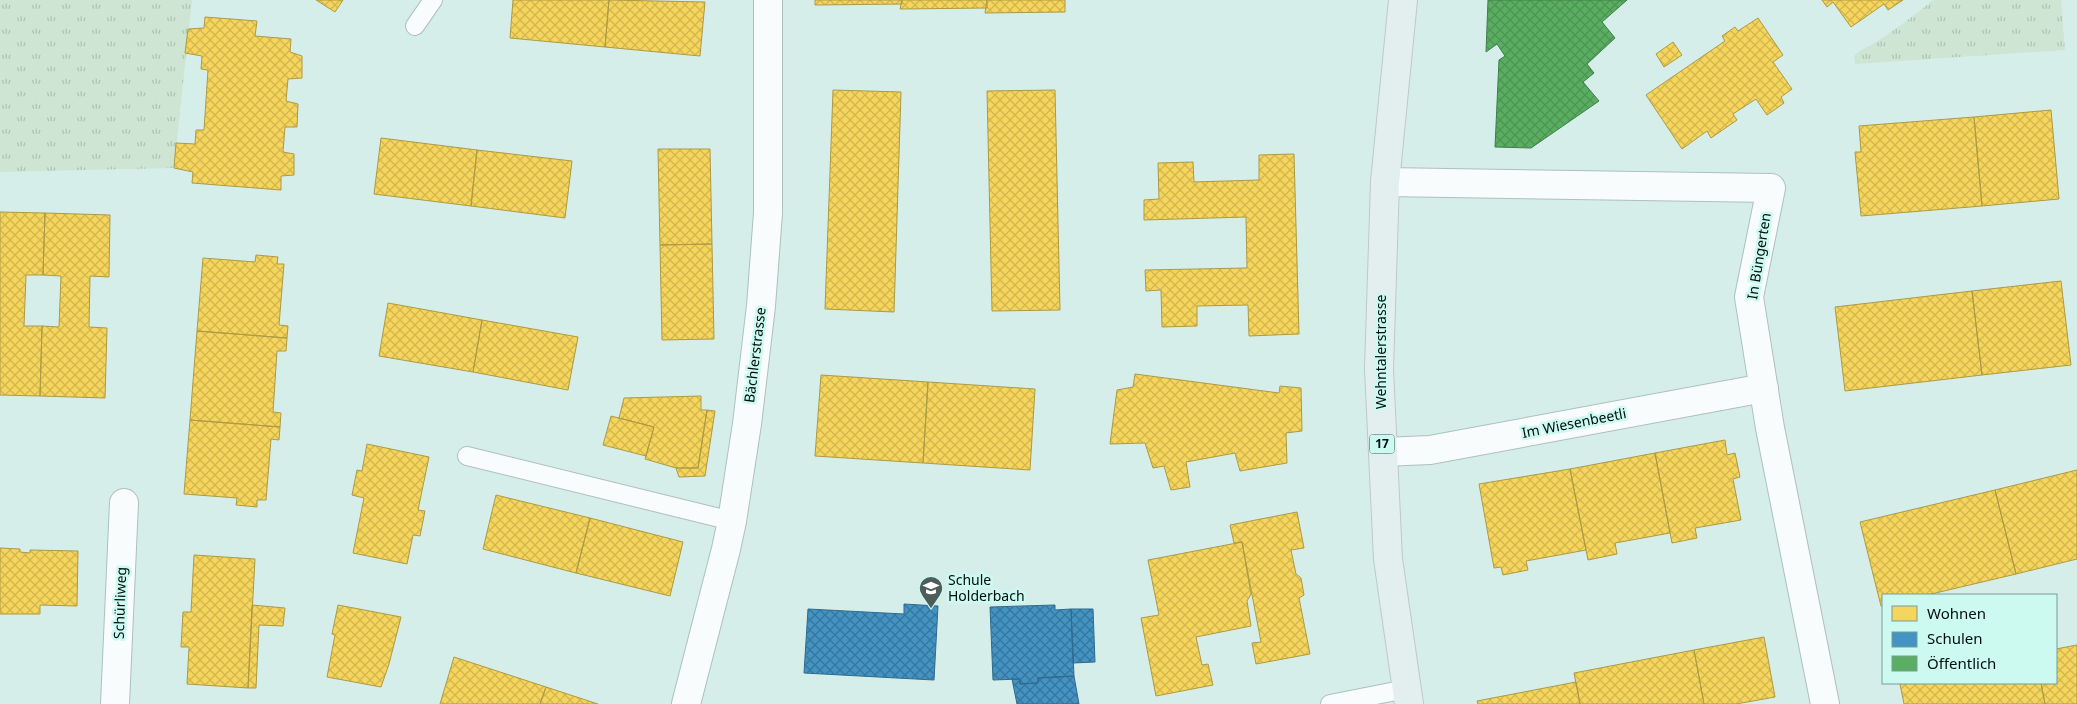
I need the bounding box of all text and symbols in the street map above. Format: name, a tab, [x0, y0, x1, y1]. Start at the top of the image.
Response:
street label: In Büngerten	[1742, 211, 1775, 301]
street label: Wehntalerstrasse	[1371, 295, 1390, 409]
street label: Bächlerstrasse	[739, 306, 770, 404]
street label: Im Wiesenbeetli	[1520, 403, 1628, 442]
road number: 17	[1370, 434, 1394, 454]
street label: Schürliweg	[109, 567, 130, 639]
place label: Schule Holderbach	[948, 570, 1025, 605]
school or university icon: Schule Holderbach	[918, 575, 944, 609]
legend	[1882, 594, 2057, 684]
text: Wohnen	[1927, 603, 1986, 623]
text: Schulen	[1927, 628, 1983, 648]
text: Öffentlich	[1927, 653, 1996, 673]

